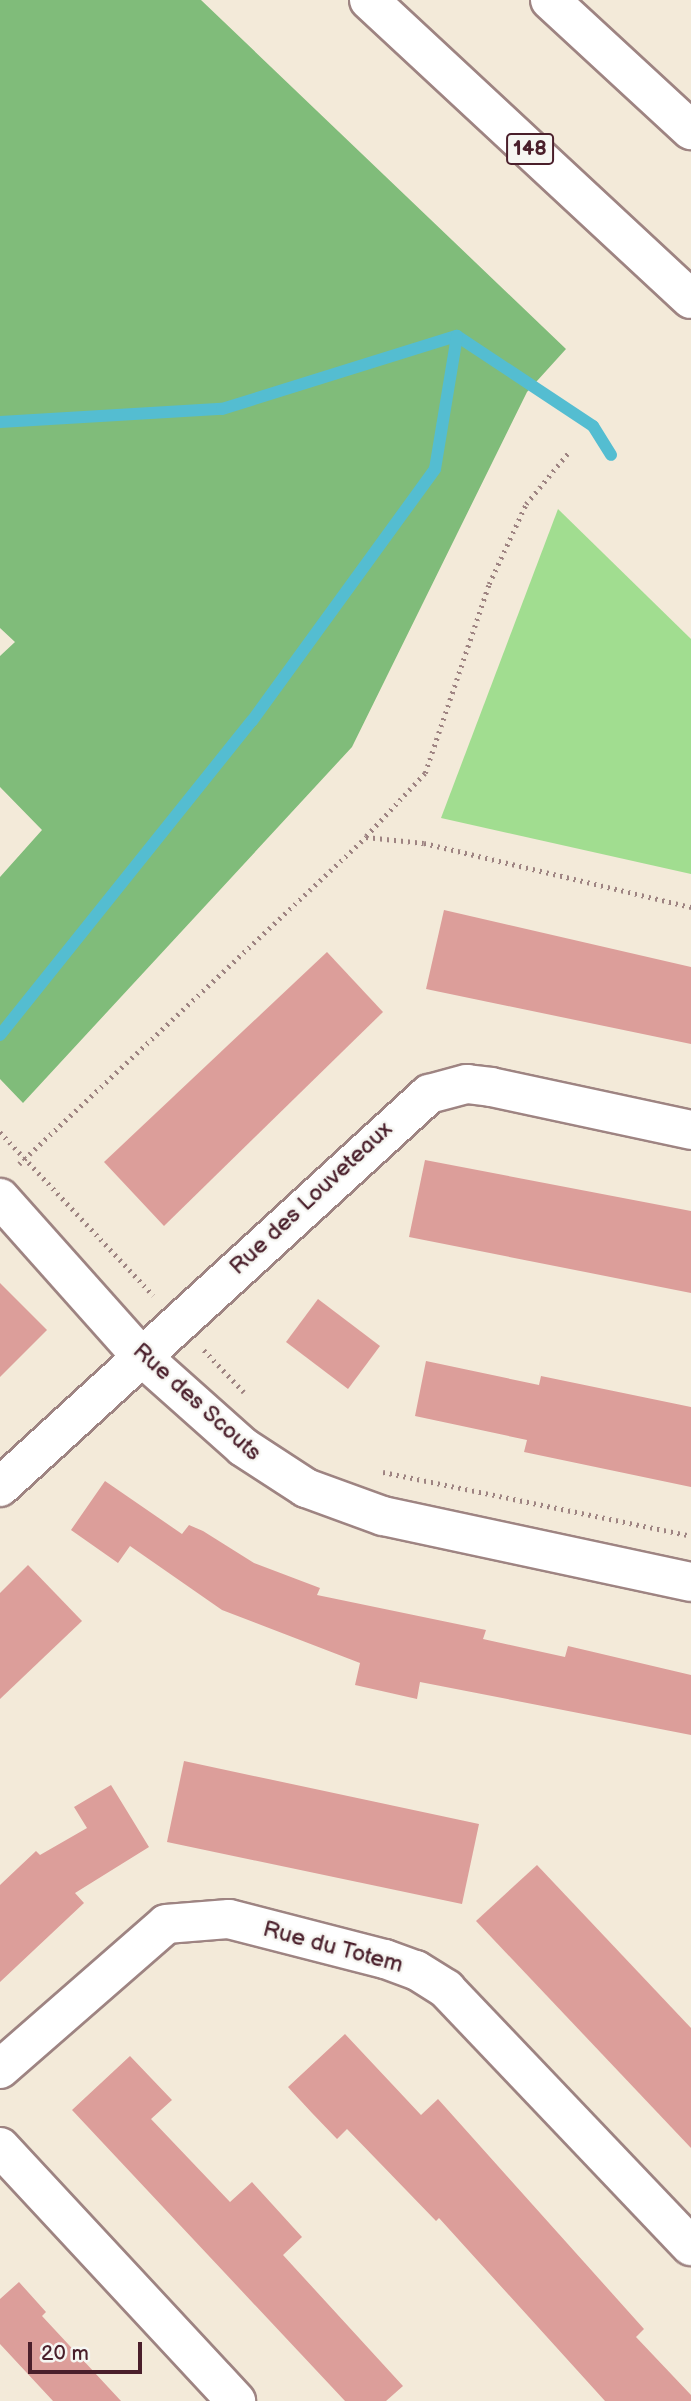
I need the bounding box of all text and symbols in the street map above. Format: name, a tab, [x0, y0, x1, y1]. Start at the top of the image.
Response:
road number: 148	[505, 132, 554, 166]
street label: Rue des Louveteaux	[224, 1115, 398, 1281]
street label: Rue des Scouts	[127, 1337, 267, 1467]
street label: Rue du Totem	[260, 1915, 406, 1979]
scale bar	[32, 2328, 145, 2372]
text: 20 m	[41, 2341, 89, 2366]

